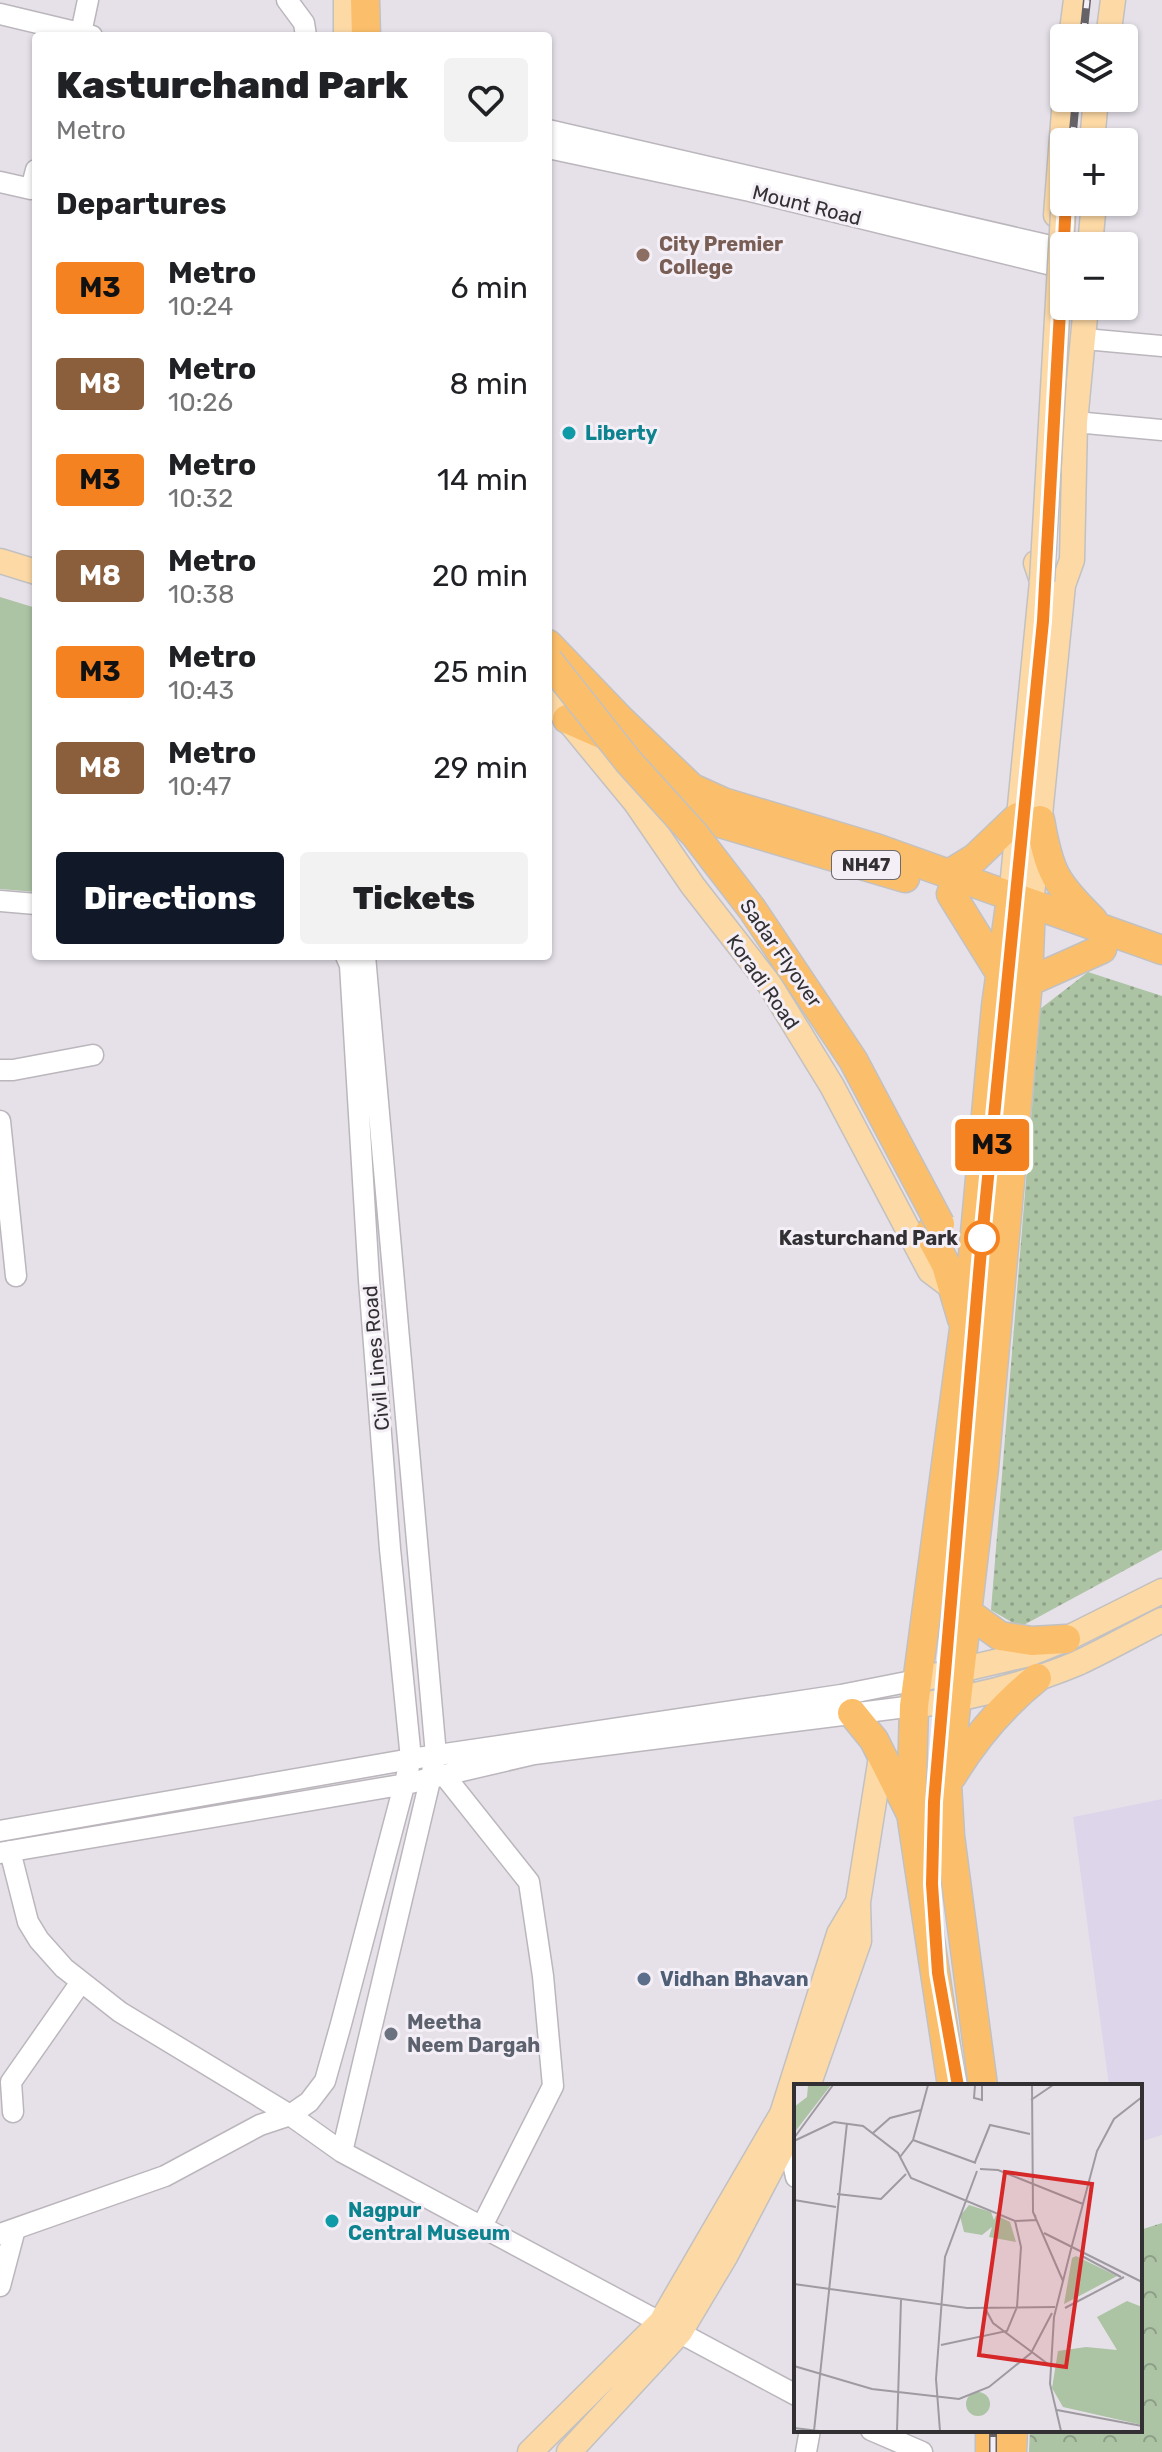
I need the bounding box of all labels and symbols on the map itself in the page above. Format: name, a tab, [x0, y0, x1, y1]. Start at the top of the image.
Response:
street label: Mount Road	[750, 180, 864, 230]
place label: City Premier College	[659, 232, 783, 279]
marker: City Premier College	[634, 246, 652, 264]
place label: Liberty	[585, 421, 658, 445]
marker: Liberty	[560, 424, 578, 442]
road number: NH47	[832, 851, 900, 879]
street label: Sadar Flyover	[735, 894, 827, 1012]
street label: Koradi Road	[722, 930, 804, 1034]
line badge: M3	[956, 1119, 1028, 1171]
marker: Kasturchand Park	[965, 1221, 999, 1255]
place label: Kasturchand Park	[779, 1226, 958, 1250]
street label: Civil Lines Road	[358, 1284, 394, 1432]
place label: Vidhan Bhavan	[660, 1967, 809, 1991]
marker: Vidhan Bhavan	[635, 1970, 653, 1988]
place label: Meetha Neem Dargah	[407, 2010, 540, 2057]
marker: Meetha Neem Dargah	[382, 2025, 400, 2043]
inset map	[794, 2084, 1142, 2432]
place label: Nagpur Central Museum	[348, 2198, 510, 2245]
marker: Nagpur Central Museum	[323, 2212, 341, 2230]

